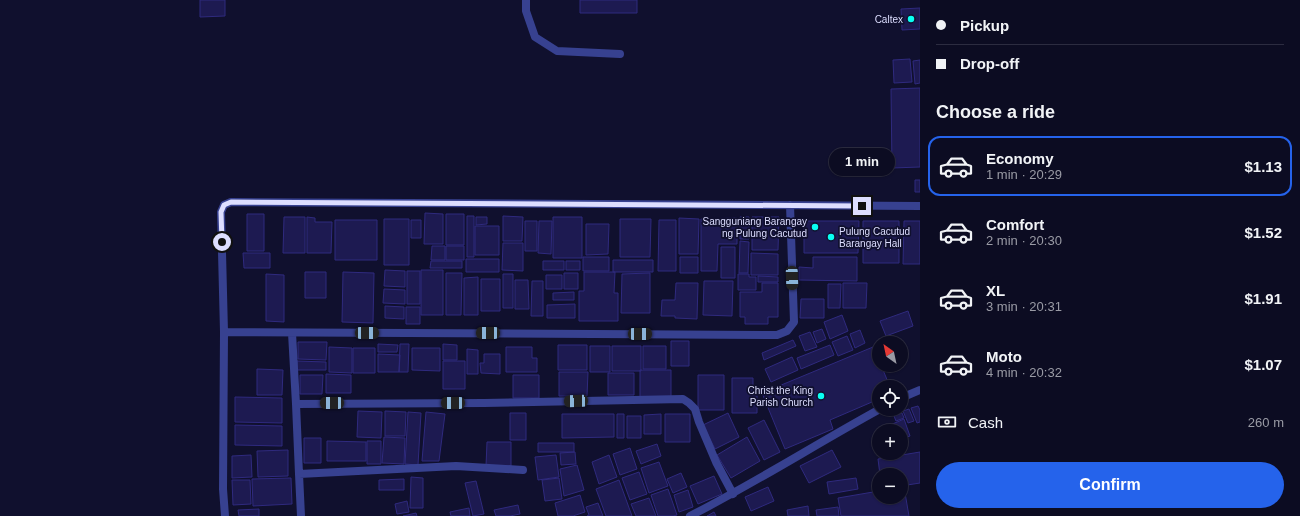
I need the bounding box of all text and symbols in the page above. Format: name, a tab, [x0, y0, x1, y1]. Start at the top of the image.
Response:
place label: Caltex	[875, 14, 903, 25]
marker: Caltex	[906, 14, 916, 24]
text: Pickup	[960, 17, 1009, 34]
text: Drop-off	[960, 55, 1019, 72]
text: Choose a ride	[936, 102, 1055, 122]
callout: 1 min	[829, 148, 895, 176]
icon: car	[938, 148, 974, 184]
text: Economy	[986, 150, 1054, 167]
text: 1 min	[845, 154, 879, 169]
text: $1.13	[1244, 158, 1282, 175]
text: 1 min · 20:29	[986, 167, 1062, 182]
route end	[853, 197, 871, 215]
icon: car	[938, 214, 974, 250]
place label: Sangguniang Barangay ng Pulung Cacutud	[702, 216, 807, 239]
text: Comfort	[986, 216, 1044, 233]
marker: Sangguniang Barangay ng Pulung Cacutud	[810, 222, 820, 232]
text: $1.52	[1244, 224, 1282, 241]
place label: Pulung Cacutud Barangay Hall	[839, 226, 910, 249]
marker: Pulung Cacutud Barangay Hall	[826, 232, 836, 242]
route start	[213, 233, 231, 251]
text: 2 min · 20:30	[986, 233, 1062, 248]
car	[786, 266, 798, 290]
icon: car	[938, 280, 974, 316]
text: XL	[986, 282, 1005, 299]
text: $1.91	[1244, 290, 1282, 307]
text: 3 min · 20:31	[986, 299, 1062, 314]
car	[355, 327, 379, 339]
car	[476, 327, 500, 339]
car	[628, 328, 652, 340]
north arrow	[872, 336, 908, 372]
map controls	[872, 336, 908, 504]
icon: car	[938, 346, 974, 382]
text: Moto	[986, 348, 1022, 365]
text: $1.07	[1244, 356, 1282, 373]
text: 4 min · 20:32	[986, 365, 1062, 380]
button: locate	[872, 380, 908, 416]
place label: Christ the King Parish Church	[747, 385, 813, 408]
marker: Christ the King Parish Church	[816, 391, 826, 401]
car	[564, 395, 588, 407]
car	[320, 397, 344, 409]
car	[441, 397, 465, 409]
icon: cash	[936, 411, 958, 433]
text: Cash	[968, 414, 1003, 431]
text: 260 m	[1248, 415, 1284, 430]
button: +	[872, 424, 908, 460]
button: Confirm	[936, 462, 1284, 508]
button: −	[872, 468, 908, 504]

